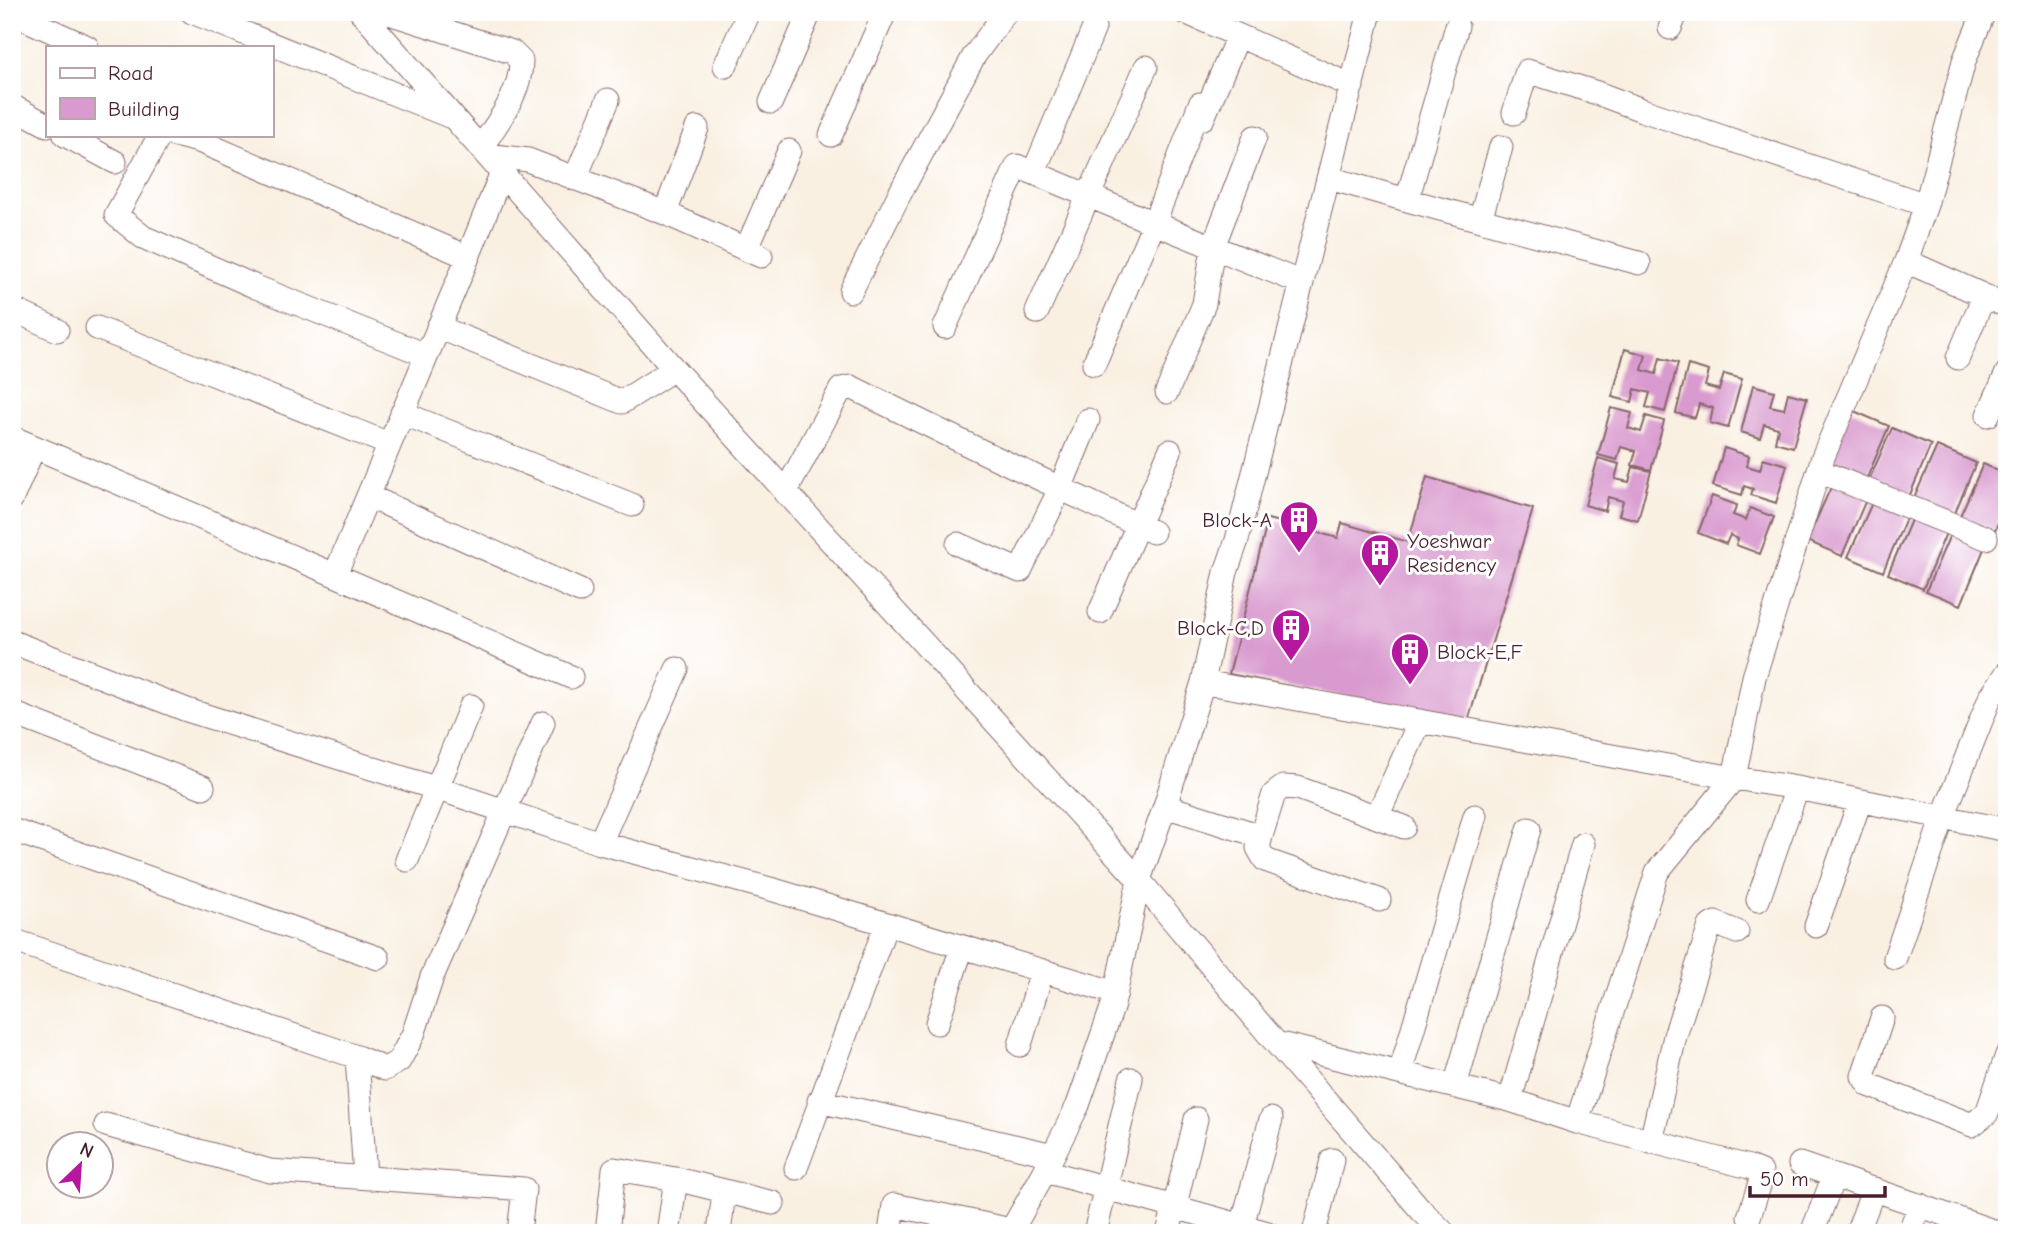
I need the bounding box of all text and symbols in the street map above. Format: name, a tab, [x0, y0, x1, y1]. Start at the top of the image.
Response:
legend	[46, 46, 273, 136]
text: Road	[108, 61, 153, 85]
text: Building	[108, 97, 180, 121]
building icon: Block-A	[1278, 499, 1320, 554]
place label: Block-A	[1202, 508, 1272, 532]
place label: Yoeshwar Residency	[1407, 529, 1497, 577]
building icon: Yoeshwar Residency	[1359, 532, 1401, 587]
building icon: Block-C,D	[1270, 607, 1312, 662]
place label: Block-C,D	[1177, 616, 1264, 640]
building icon: Block-E,F	[1389, 631, 1431, 686]
place label: Block-E,F	[1437, 640, 1523, 664]
north arrow	[46, 1130, 116, 1200]
text: N	[76, 1138, 97, 1163]
scale bar	[1750, 1154, 1884, 1198]
text: 50 m	[1760, 1167, 1809, 1191]

